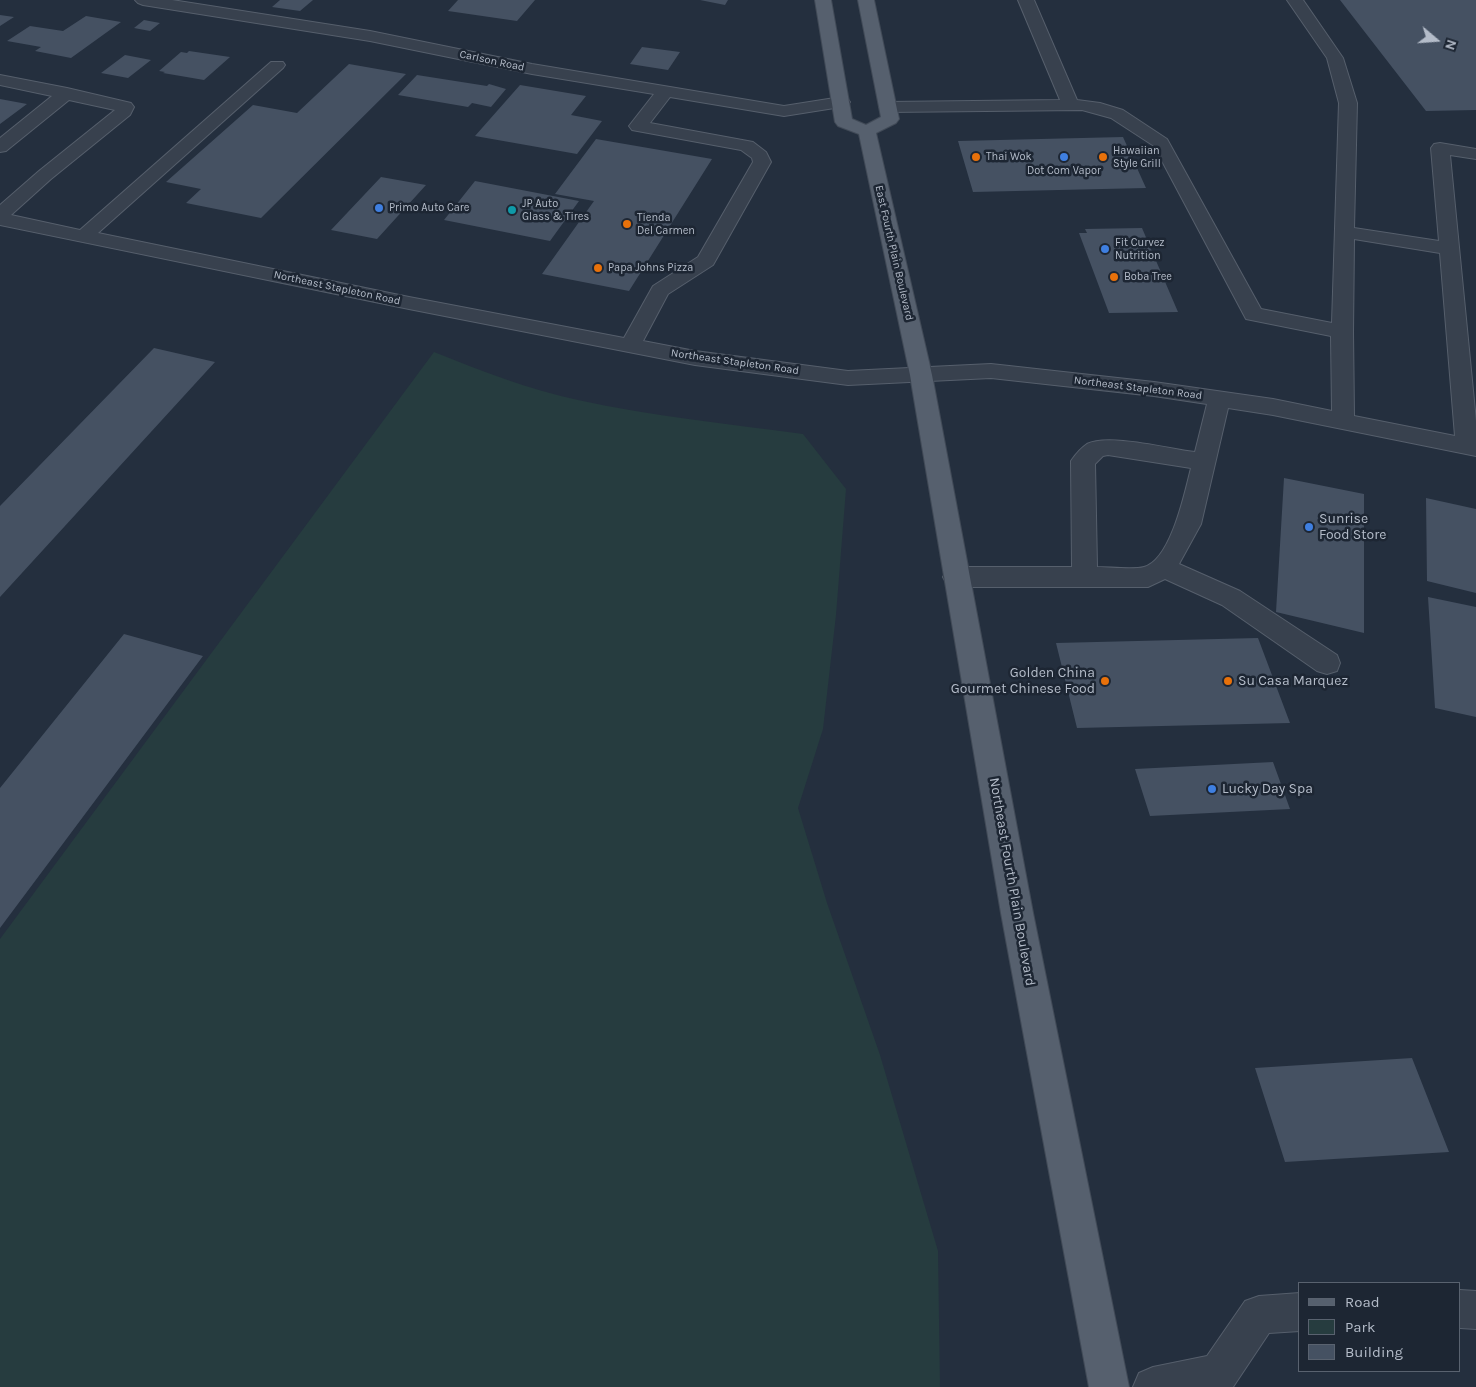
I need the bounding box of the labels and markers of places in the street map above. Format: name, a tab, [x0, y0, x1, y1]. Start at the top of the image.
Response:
place label: Hawaiian Style Grill	[1113, 144, 1161, 170]
place label: Thai Wok	[986, 150, 1032, 164]
marker: Thai Wok	[970, 151, 982, 163]
marker: Dot Com Vapor	[1058, 151, 1070, 163]
marker: Hawaiian Style Grill	[1097, 151, 1109, 163]
place label: Dot Com Vapor	[1027, 164, 1101, 178]
place label: JP Auto Glass & Tires	[522, 197, 589, 223]
place label: Primo Auto Care	[389, 201, 469, 215]
marker: Primo Auto Care	[373, 202, 385, 214]
marker: JP Auto Glass & Tires	[506, 204, 518, 216]
place label: Tienda Del Carmen	[637, 211, 695, 237]
marker: Tienda Del Carmen	[621, 218, 633, 230]
place label: Fit Curvez Nutrition	[1115, 236, 1165, 262]
marker: Fit Curvez Nutrition	[1099, 243, 1111, 255]
place label: Papa Johns Pizza	[608, 261, 693, 275]
marker: Papa Johns Pizza	[592, 262, 604, 274]
place label: Boba Tree	[1124, 270, 1172, 284]
marker: Boba Tree	[1108, 271, 1120, 283]
place label: Sunrise Food Store	[1319, 511, 1386, 544]
marker: Sunrise Food Store	[1303, 521, 1315, 533]
place label: Golden China Gourmet Chinese Food	[951, 665, 1095, 698]
place label: Su Casa Marquez	[1238, 673, 1348, 689]
marker: Golden China Gourmet Chinese Food	[1099, 675, 1111, 687]
marker: Su Casa Marquez	[1222, 675, 1234, 687]
place label: Lucky Day Spa	[1222, 781, 1313, 797]
marker: Lucky Day Spa	[1206, 783, 1218, 795]

